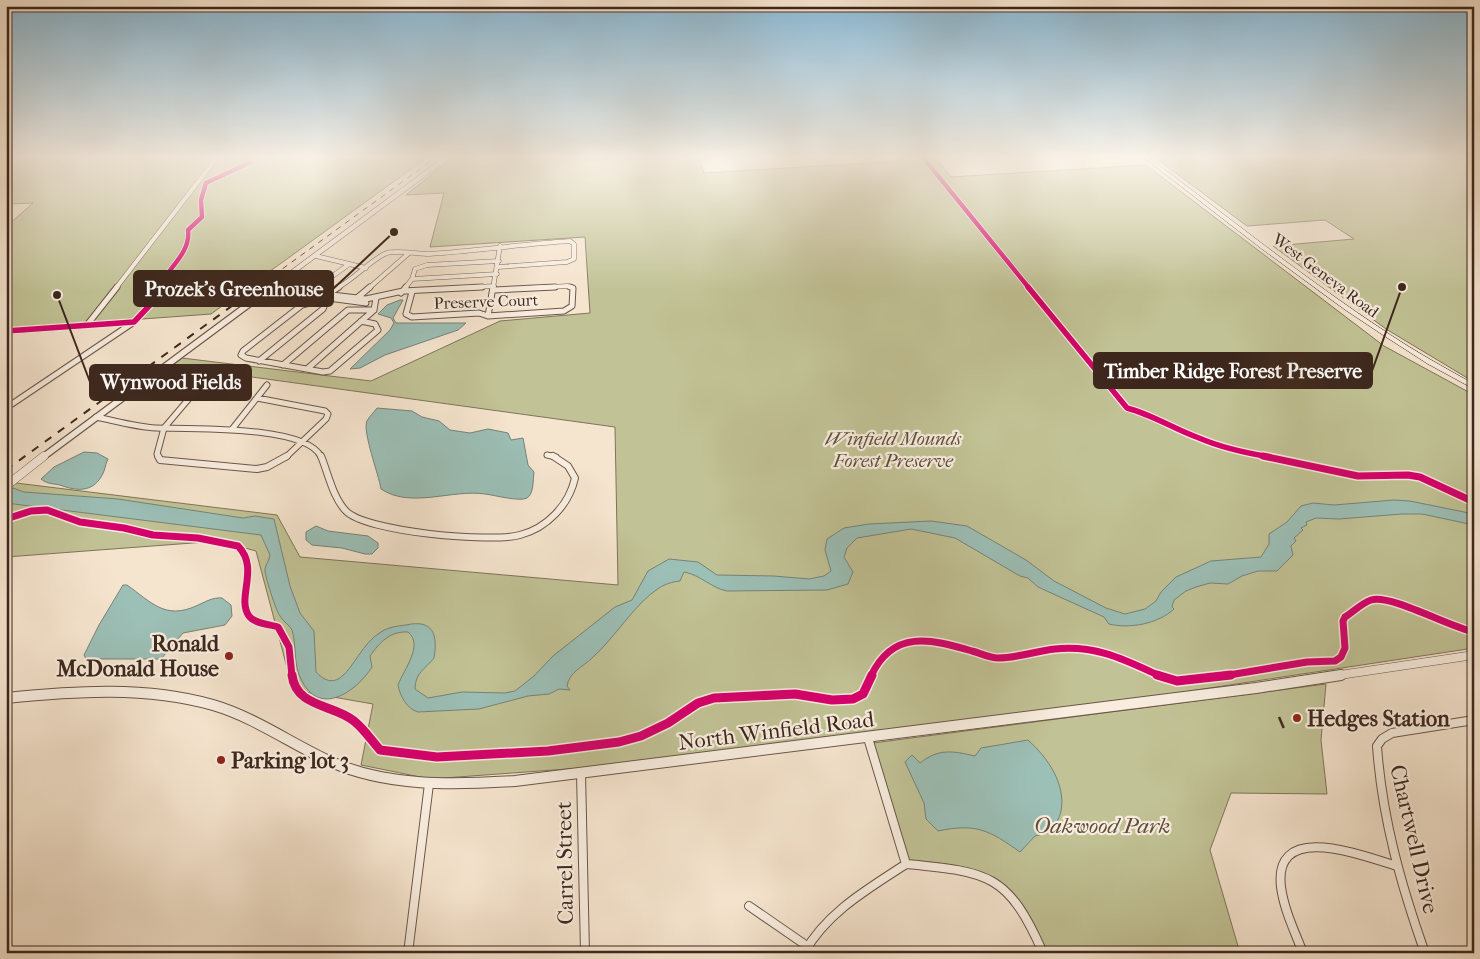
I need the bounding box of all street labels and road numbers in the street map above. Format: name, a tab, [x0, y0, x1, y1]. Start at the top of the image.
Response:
street label: West Geneva Road	[1268, 229, 1383, 322]
street label: Preserve Court	[434, 290, 539, 313]
street label: North Winfield Road	[677, 706, 877, 756]
street label: Chartwell Drive	[1384, 762, 1444, 916]
street label: Carrel Street	[551, 801, 579, 925]

